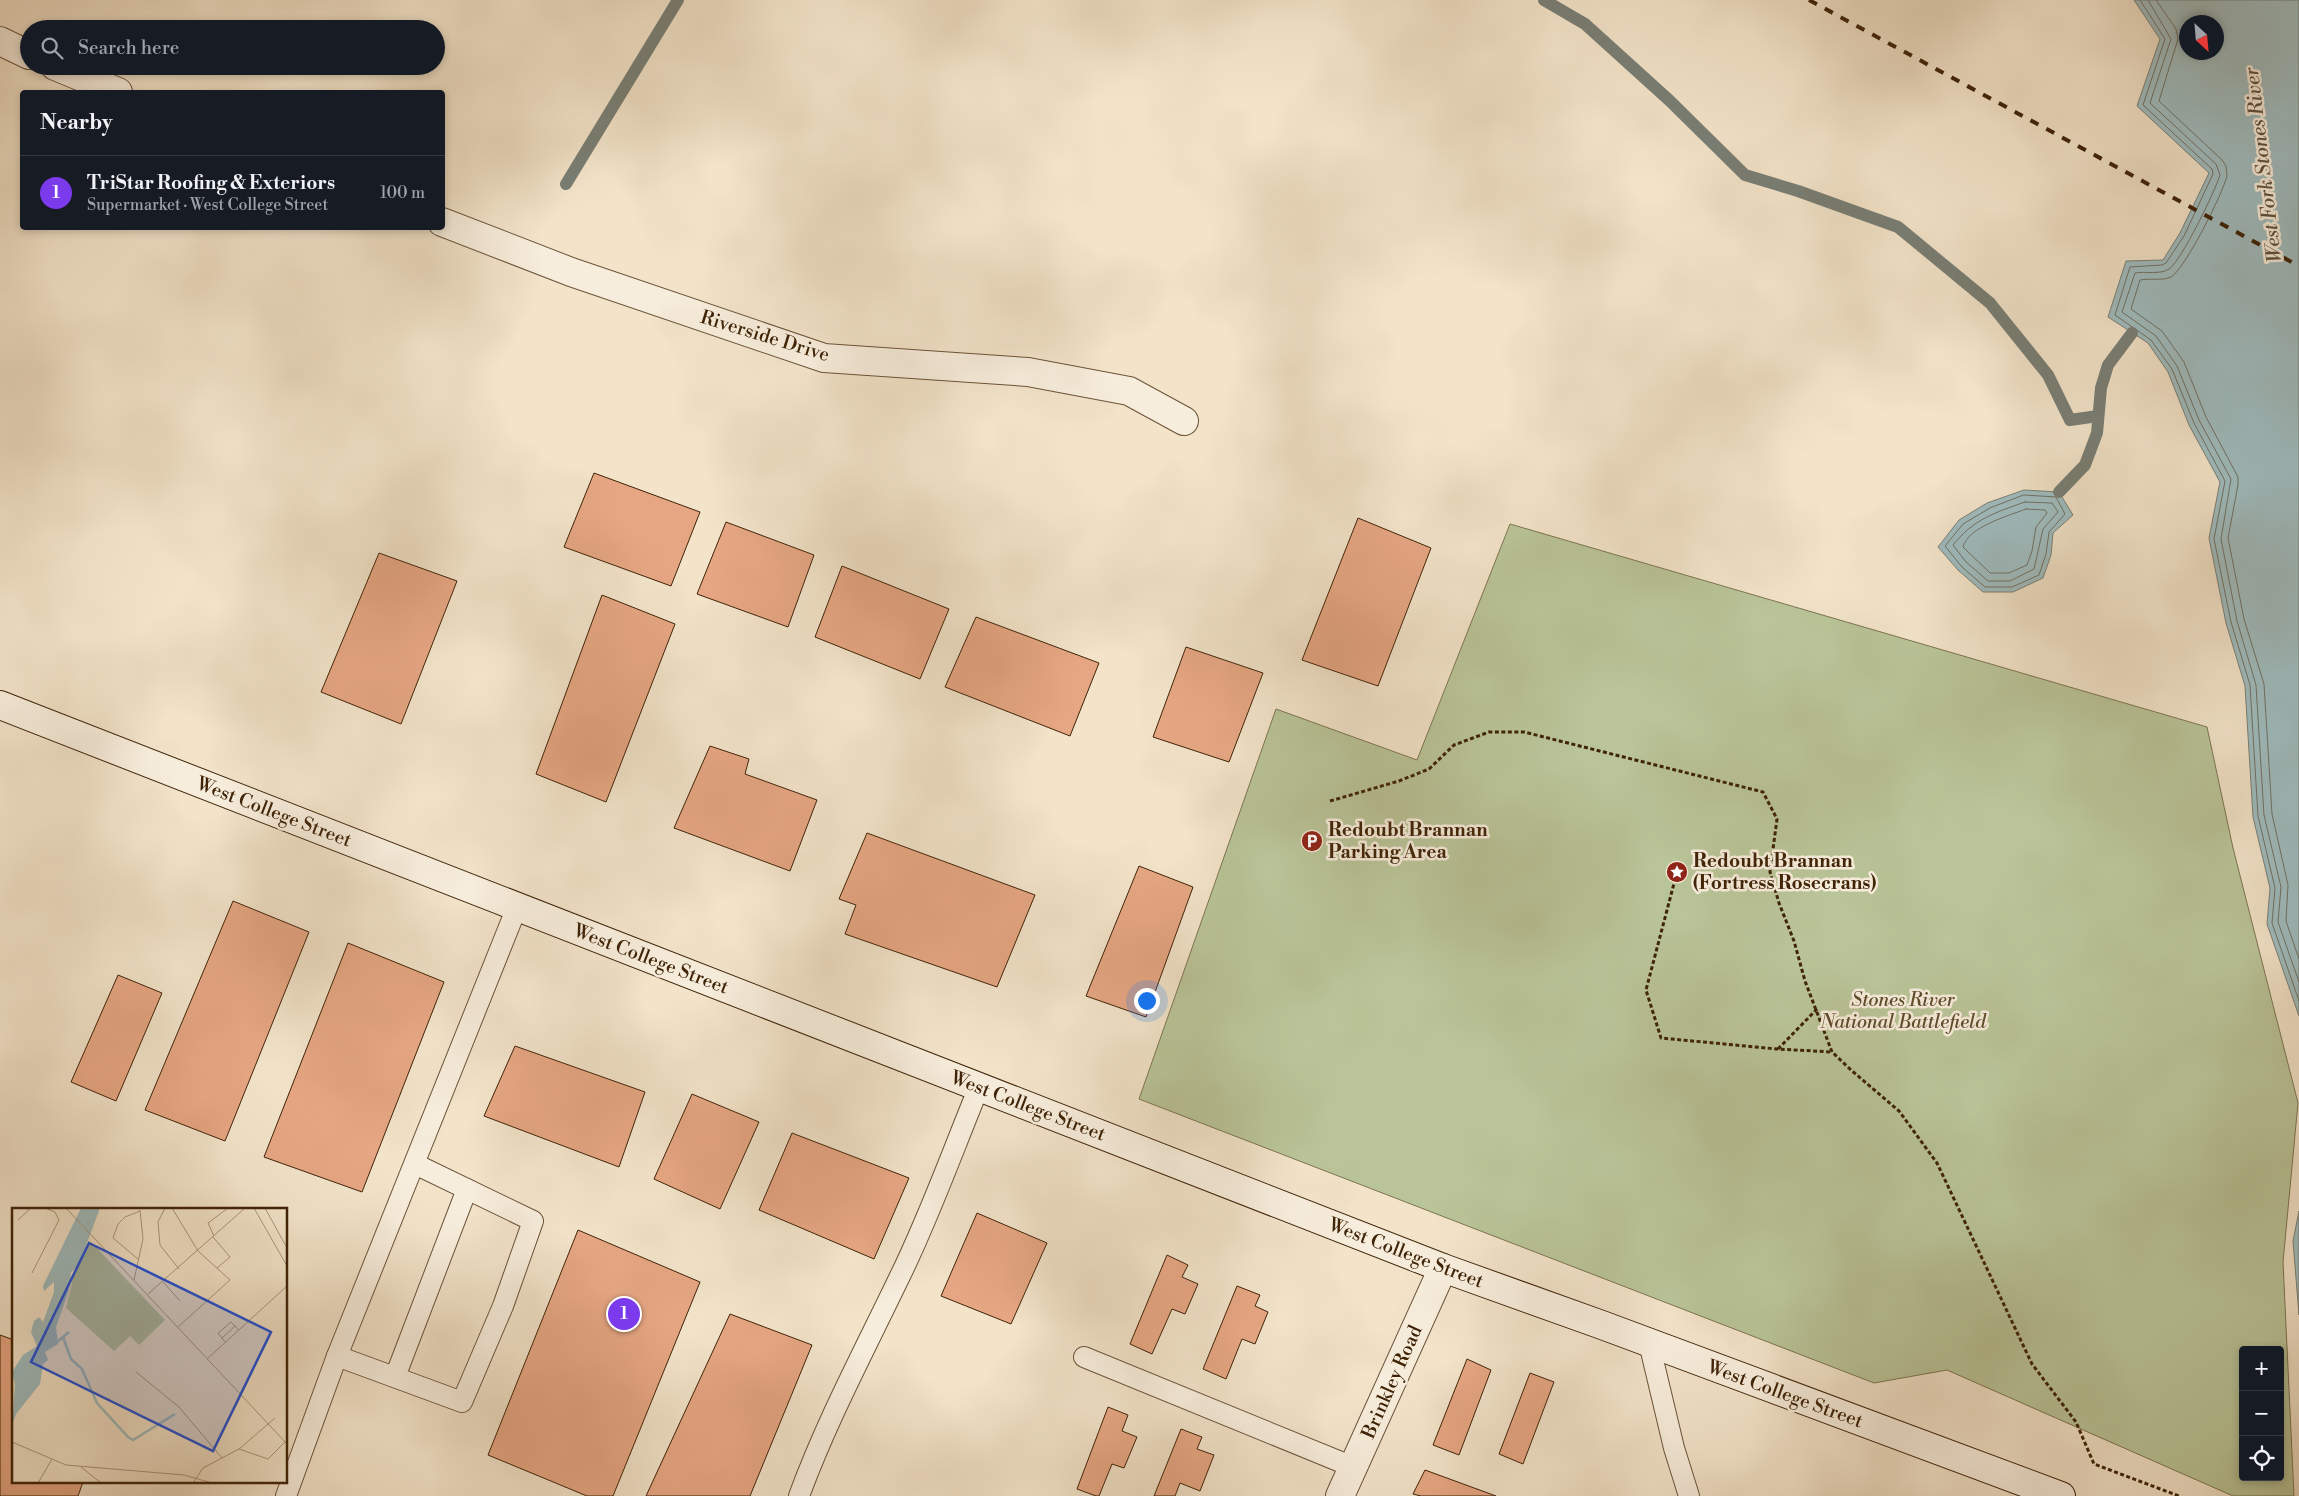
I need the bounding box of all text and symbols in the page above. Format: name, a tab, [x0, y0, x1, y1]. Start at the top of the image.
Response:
north arrow	[2179, 15, 2224, 60]
search box	[20, 20, 445, 75]
icon: search	[38, 34, 66, 62]
text: Search here	[78, 36, 179, 60]
water label: West Fork Stones River	[2240, 66, 2288, 264]
text: Nearby	[40, 110, 113, 136]
text: TriStar Roofing & Exteriors	[87, 171, 335, 195]
text: 1	[52, 183, 60, 203]
text: 100 m	[380, 183, 425, 203]
text: Supermarket · West College Street	[87, 195, 328, 215]
street label: Riverside Drive	[698, 305, 832, 367]
street label: West College Street	[192, 771, 355, 853]
place label: Redoubt Brannan Parking Area	[1328, 818, 1488, 864]
parking icon: Redoubt Brannan Parking Area	[1300, 829, 1324, 853]
place label: Redoubt Brannan (Fortress Rosecrans)	[1693, 849, 1876, 895]
place icon: Redoubt Brannan (Fortress Rosecrans)	[1665, 860, 1689, 884]
street label: West College Street	[569, 918, 732, 1000]
your location	[1134, 988, 1160, 1014]
park label: Stones River National Battlefield	[1819, 988, 1987, 1034]
street label: West College Street	[946, 1065, 1109, 1147]
inset map	[12, 1208, 288, 1484]
street label: West College Street	[1324, 1212, 1487, 1294]
pin: 1	[608, 1295, 640, 1333]
street label: Brinkley Road	[1356, 1321, 1428, 1443]
map controls	[2239, 1346, 2284, 1481]
button: +	[2239, 1346, 2284, 1391]
street label: West College Street	[1703, 1354, 1866, 1433]
button: −	[2239, 1391, 2284, 1436]
button: locate	[2239, 1436, 2284, 1481]

